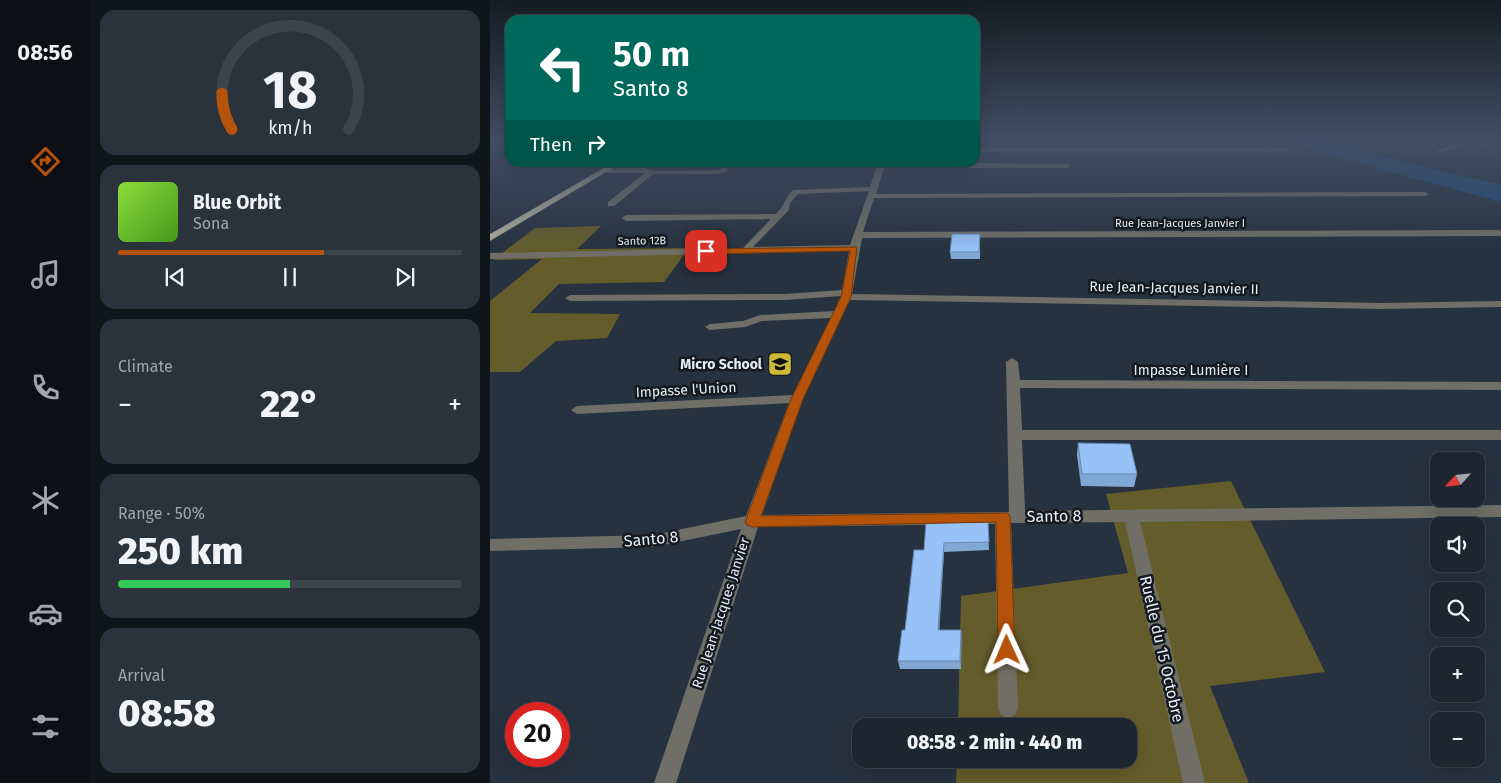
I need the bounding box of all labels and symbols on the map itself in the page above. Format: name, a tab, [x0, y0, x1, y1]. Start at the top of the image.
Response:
street label: Rue Jean-Jacques Janvier I	[1115, 217, 1245, 230]
pin	[685, 230, 727, 272]
street label: Santo 12B	[618, 234, 667, 248]
street label: Rue Jean-Jacques Janvier II	[1089, 278, 1259, 298]
school or university icon: Micro School	[767, 351, 793, 377]
place label: Micro School	[680, 356, 763, 373]
street label: Impasse Lumière I	[1134, 362, 1249, 379]
street label: Impasse l'Union	[635, 379, 737, 401]
north arrow	[1430, 452, 1485, 508]
street label: Santo 8	[1026, 506, 1082, 526]
street label: Santo 8	[623, 527, 679, 551]
street label: Rue Jean-Jacques Janvier	[689, 535, 754, 691]
street label: Ruelle du 15 Octobre	[1136, 574, 1188, 724]
position arrow	[980, 623, 1032, 675]
speed limit sign: 20	[505, 702, 570, 767]

